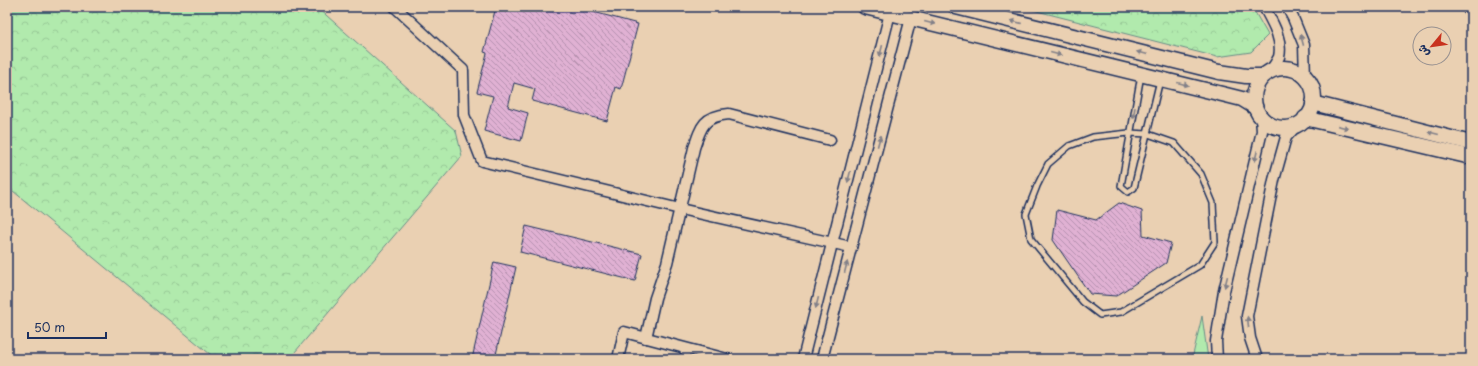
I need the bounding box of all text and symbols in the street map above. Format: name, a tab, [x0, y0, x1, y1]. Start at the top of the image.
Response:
one-way arrow	[1010, 19, 1022, 25]
one-way arrow	[924, 20, 936, 26]
north arrow	[1412, 26, 1452, 66]
one-way arrow	[1299, 34, 1305, 46]
text: ش	[1412, 42, 1433, 61]
one-way arrow	[877, 45, 883, 57]
one-way arrow	[1136, 50, 1148, 56]
one-way arrow	[1050, 51, 1062, 57]
one-way arrow	[1176, 82, 1189, 88]
one-way arrow	[1131, 107, 1137, 119]
one-way arrow	[1337, 125, 1349, 131]
one-way arrow	[1427, 130, 1439, 136]
one-way arrow	[876, 135, 882, 147]
one-way arrow	[1253, 149, 1259, 162]
one-way arrow	[845, 171, 851, 183]
one-way arrow	[843, 261, 849, 273]
one-way arrow	[1223, 276, 1229, 288]
one-way arrow	[814, 297, 820, 309]
scale bar	[28, 314, 106, 340]
one-way arrow	[1244, 315, 1251, 328]
text: 50 m	[34, 318, 65, 336]

